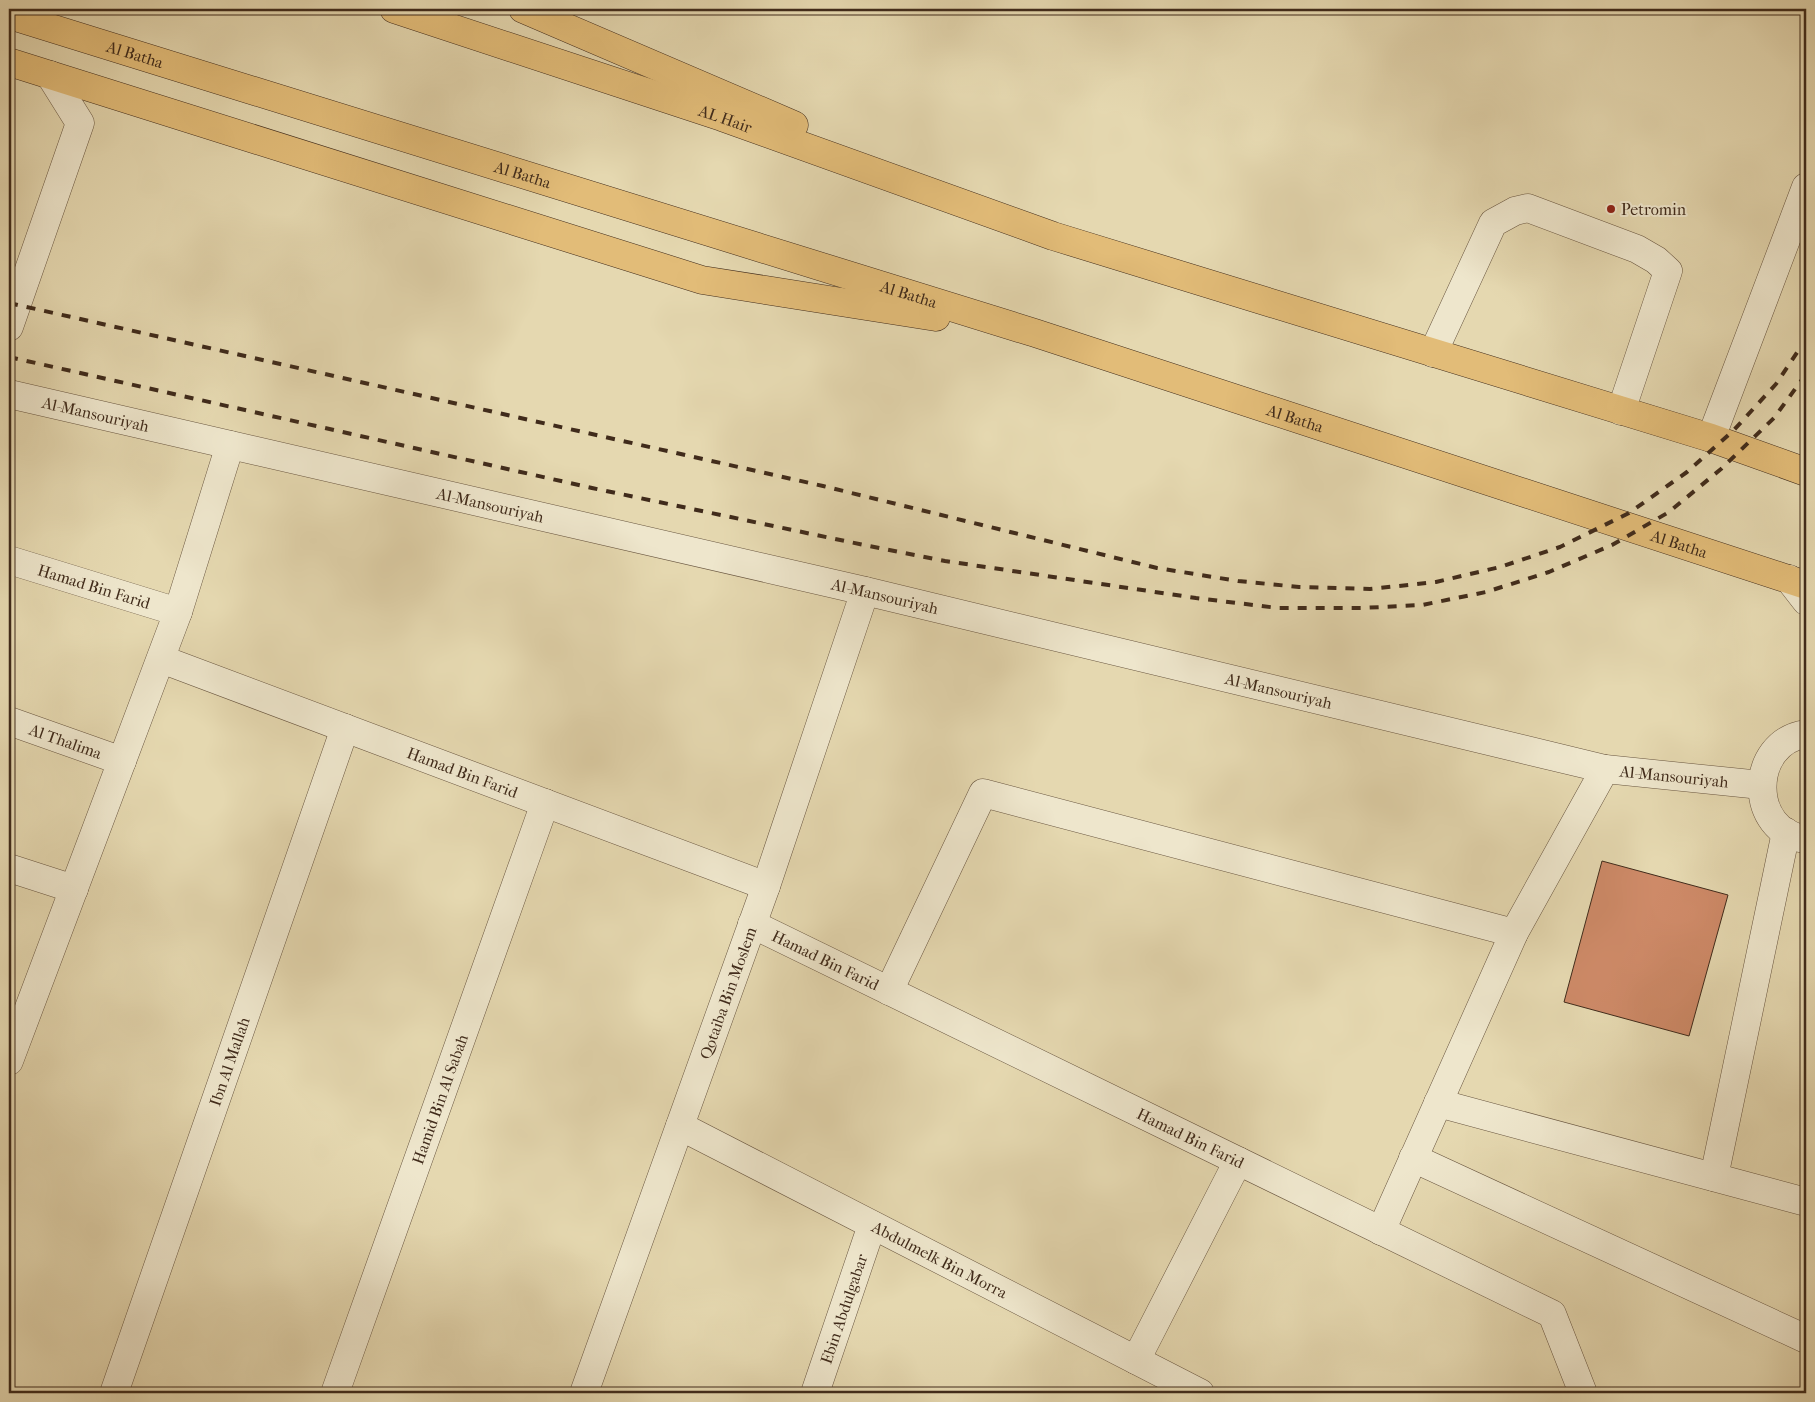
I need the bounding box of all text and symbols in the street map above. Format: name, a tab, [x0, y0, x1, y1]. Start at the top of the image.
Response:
street label: Al Batha	[103, 37, 166, 72]
street label: AL Hair	[695, 101, 755, 137]
street label: Al Batha	[491, 157, 554, 193]
place label: Petromin	[1621, 200, 1687, 219]
marker: Petromin	[1605, 203, 1617, 215]
street label: Al Batha	[877, 276, 940, 312]
street label: Al-Mansouriyah	[39, 393, 151, 436]
street label: Al Batha	[1264, 400, 1326, 437]
street label: Al-Mansouriyah	[434, 484, 546, 527]
street label: Al Batha	[1648, 526, 1710, 562]
street label: Hamad Bin Farid	[35, 560, 153, 613]
street label: Al-Mansouriyah	[829, 574, 940, 618]
street label: Al-Mansouriyah	[1222, 669, 1334, 713]
street label: Al Thalima	[26, 720, 105, 763]
street label: Hamad Bin Farid	[404, 743, 521, 802]
street label: Al-Mansouriyah	[1618, 761, 1729, 792]
street label: Qotaiba Bin Moslem	[696, 924, 761, 1062]
street label: Hamad Bin Farid	[769, 926, 882, 995]
street label: Ibn Al Mallah	[205, 1015, 254, 1109]
street label: Hamid Bin Al Sabah	[408, 1032, 472, 1167]
street label: Hamad Bin Farid	[1134, 1104, 1247, 1173]
street label: Abdulmelk Bin Morra	[868, 1217, 1011, 1303]
street label: Ebin Abdulgabar	[817, 1251, 872, 1366]

